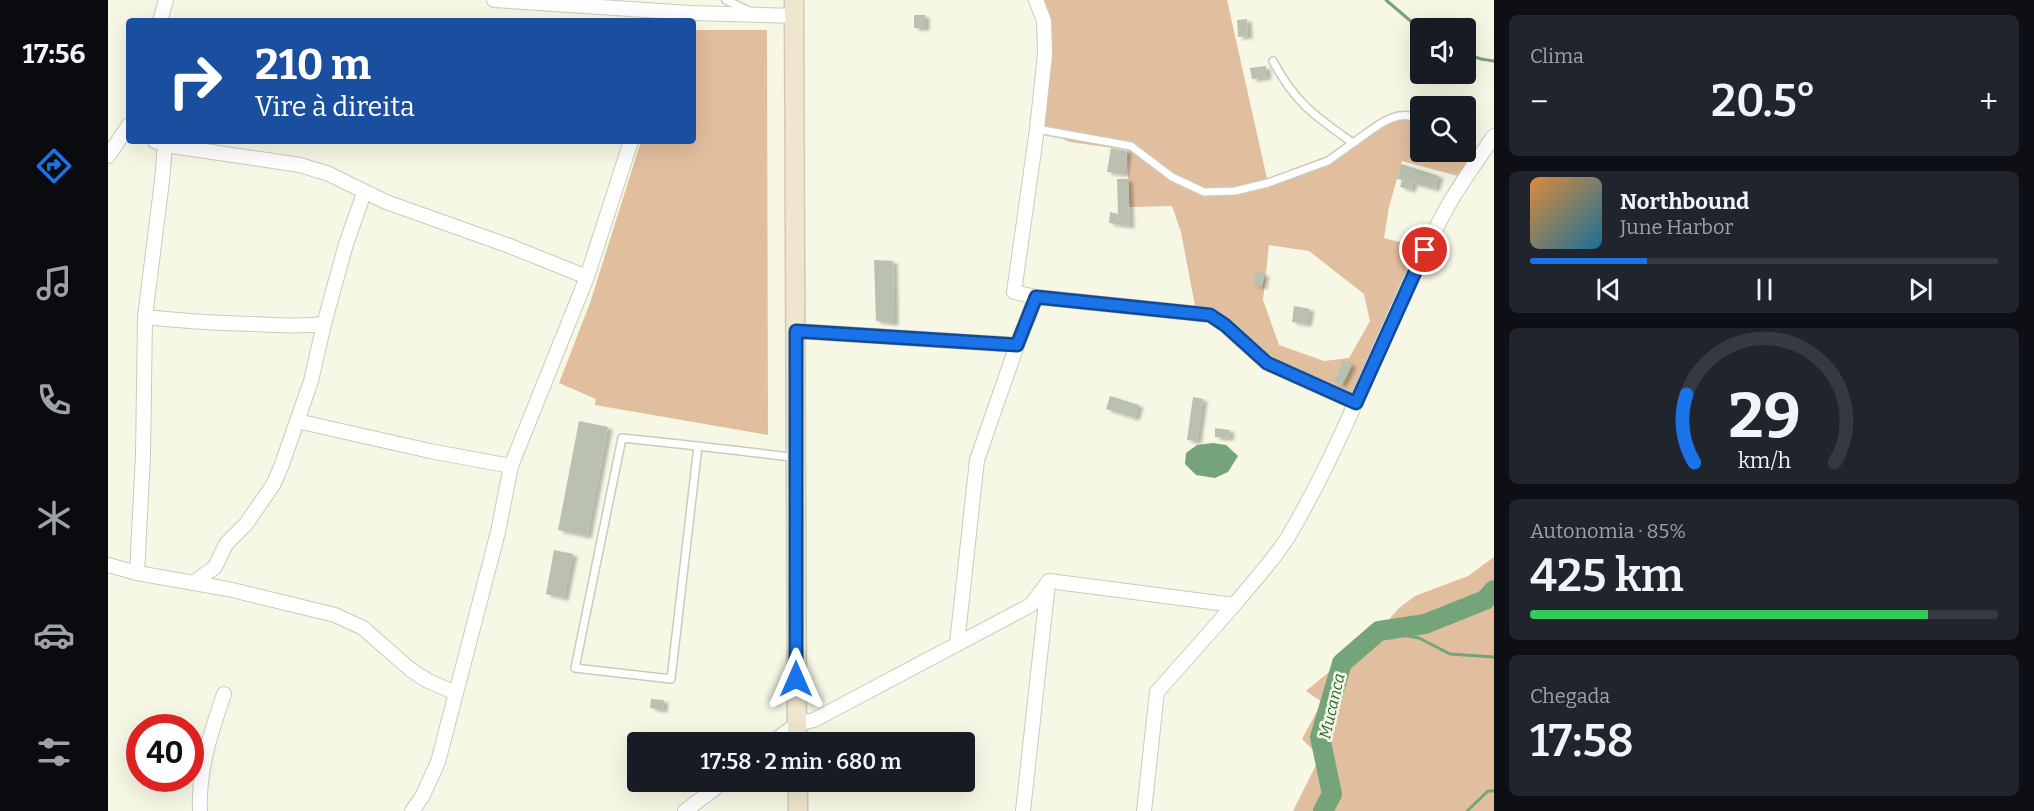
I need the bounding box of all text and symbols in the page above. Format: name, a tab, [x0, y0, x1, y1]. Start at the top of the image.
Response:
map controls	[1410, 18, 1476, 162]
button: sound	[1410, 18, 1476, 84]
text: 17:56	[23, 38, 85, 70]
text: 210 m	[255, 40, 371, 90]
icon: right	[156, 42, 234, 120]
text: Clima	[1530, 44, 1584, 68]
text: 20.5°	[1711, 74, 1816, 128]
text: −	[1530, 82, 1548, 122]
text: +	[1979, 82, 1998, 122]
text: Vire à direita	[255, 91, 415, 123]
button: search	[1410, 96, 1476, 162]
icon: directions	[33, 145, 75, 187]
text: Northbound	[1620, 188, 1749, 215]
text: June Harbor	[1620, 215, 1733, 239]
pin	[1399, 224, 1450, 275]
icon: arrive	[1408, 233, 1441, 266]
icon: music	[33, 262, 75, 304]
icon: previous	[1592, 273, 1625, 306]
icon: pause	[1748, 273, 1781, 306]
icon: next	[1904, 273, 1937, 306]
icon: phone	[33, 379, 75, 421]
text: 29	[1728, 379, 1800, 454]
text: km/h	[1737, 448, 1791, 474]
icon: climate	[33, 497, 75, 539]
text: Autonomia · 85%	[1530, 519, 1686, 543]
text: 425 km	[1530, 549, 1684, 603]
icon: car	[33, 614, 75, 656]
position arrow	[764, 647, 828, 711]
water label: Mucanca	[1315, 671, 1349, 741]
text: Chegada	[1530, 684, 1610, 708]
speed limit sign: 40	[126, 714, 204, 792]
text: 17:58	[1530, 714, 1634, 768]
icon: filters	[33, 731, 75, 773]
text: 17:58 · 2 min · 680 m	[701, 748, 901, 775]

